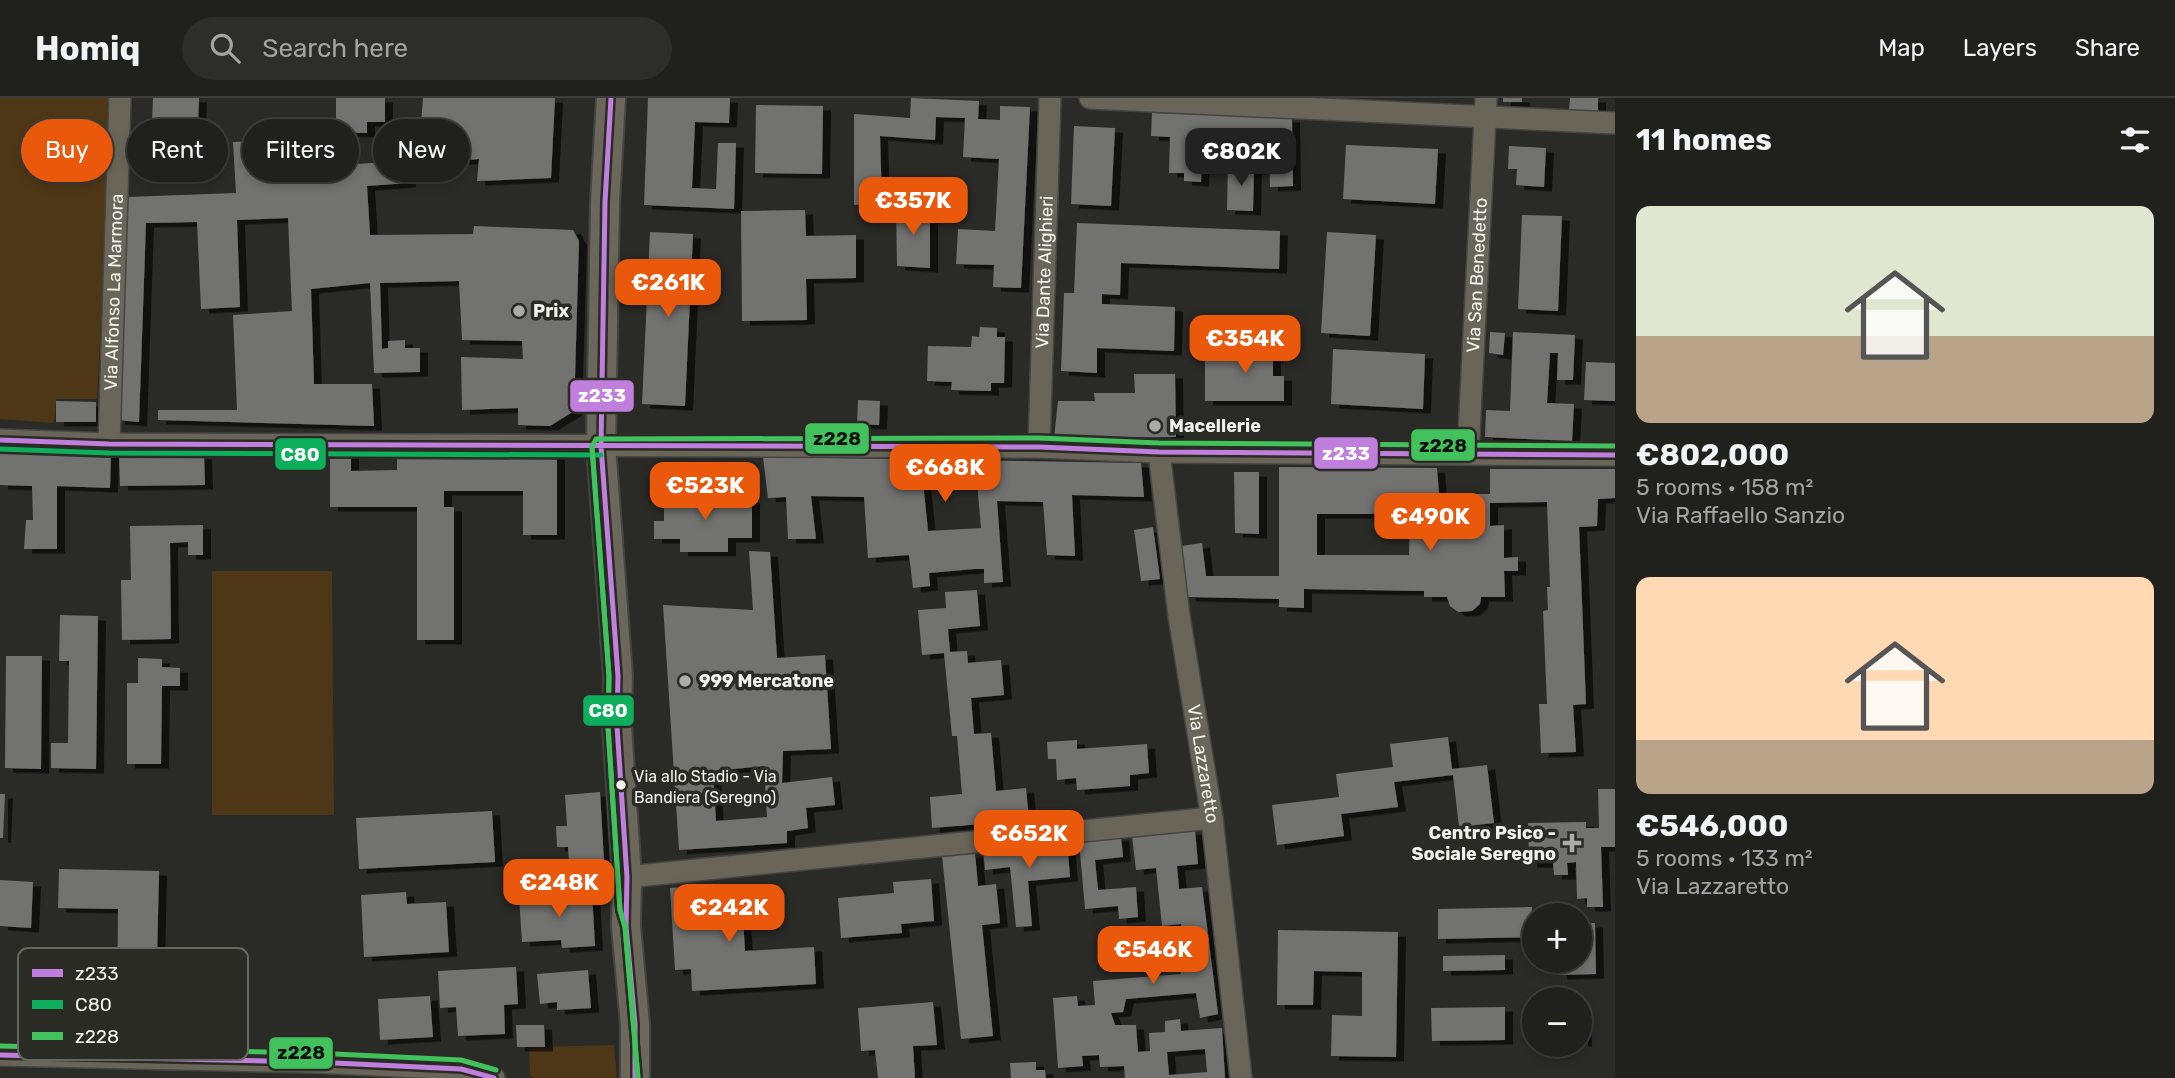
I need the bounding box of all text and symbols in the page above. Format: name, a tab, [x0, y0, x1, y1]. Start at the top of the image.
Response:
search box	[182, 17, 672, 80]
text: Homiq	[35, 29, 140, 68]
icon: search	[206, 29, 244, 67]
text: Search here	[262, 33, 408, 64]
text: Map	[1878, 34, 1925, 62]
text: Layers	[1963, 34, 2037, 62]
text: Share	[2075, 34, 2140, 62]
chip: Buy	[21, 119, 113, 182]
chip: Rent	[127, 119, 228, 182]
chip: Filters	[242, 119, 359, 182]
chip: New	[373, 119, 470, 182]
icon: filters	[2116, 121, 2154, 159]
text: 11 homes	[1636, 122, 1772, 158]
pin: €802K	[1192, 129, 1290, 188]
text: €802K	[1201, 137, 1281, 165]
pin: €357K	[864, 178, 962, 237]
text: €357K	[875, 186, 951, 214]
street label: Via Alfonso La Marmora	[100, 193, 128, 391]
street label: Via Dante Alighieri	[1031, 195, 1058, 349]
street label: Via San Benedetto	[1462, 197, 1492, 353]
icon: home	[1832, 252, 1958, 378]
pin: €261K	[619, 260, 717, 319]
text: €261K	[631, 268, 705, 296]
place label: Prix	[533, 300, 569, 322]
marker: Prix	[511, 303, 527, 319]
pin: €354K	[1196, 316, 1294, 375]
text: €354K	[1205, 324, 1285, 352]
line badge: z233	[569, 379, 635, 413]
text: z233	[578, 384, 626, 407]
place label: Macellerie	[1169, 415, 1261, 437]
marker: Macellerie	[1147, 418, 1163, 434]
line badge: z228	[804, 422, 870, 455]
text: z228	[813, 427, 861, 450]
line badge: z228	[1410, 428, 1476, 462]
text: z228	[1419, 434, 1467, 457]
line badge: z233	[1313, 436, 1379, 470]
line badge: C80	[274, 437, 327, 471]
text: €802,000	[1636, 437, 1789, 473]
text: z233	[1322, 442, 1370, 465]
text: C80	[280, 443, 320, 466]
pin: €668K	[896, 444, 994, 504]
text: €668K	[906, 453, 984, 481]
pin: €523K	[656, 462, 754, 522]
text: €523K	[666, 471, 744, 499]
text: 5 rooms · 158 m²	[1636, 473, 1813, 501]
pin: €490K	[1381, 494, 1479, 553]
text: Via Raffaello Sanzio	[1636, 501, 1845, 529]
text: €490K	[1390, 502, 1470, 530]
icon: home	[1832, 623, 1958, 749]
place label: 999 Mercatone	[699, 670, 834, 692]
marker: 999 Mercatone	[677, 673, 693, 689]
line badge: C80	[582, 694, 635, 727]
text: C80	[588, 699, 628, 722]
street label: Via Lazzaretto	[1183, 703, 1224, 825]
place label: Via allo Stadio - Via Bandiera (Seregno)	[634, 767, 777, 807]
marker: Via allo Stadio - Via Bandiera (Seregno)	[614, 778, 628, 792]
text: €546,000	[1636, 808, 1788, 844]
pin: €652K	[980, 810, 1078, 870]
text: €652K	[990, 819, 1068, 847]
place label: Centro Psico - Sociale Seregno	[1412, 822, 1556, 865]
marker: Centro Psico - Sociale Seregno	[1562, 833, 1582, 853]
text: 5 rooms · 133 m²	[1636, 844, 1813, 872]
pin: €248K	[510, 860, 608, 919]
text: €248K	[519, 868, 599, 896]
text: Via Lazzaretto	[1636, 872, 1789, 900]
pin: €242K	[680, 884, 778, 944]
text: €242K	[690, 893, 768, 921]
map controls	[1522, 903, 1592, 1057]
button: +	[1522, 903, 1592, 973]
pin: €546K	[1104, 926, 1202, 986]
text: €546K	[1114, 935, 1192, 963]
legend	[18, 948, 248, 1060]
text: z233	[75, 962, 119, 985]
button: −	[1522, 987, 1592, 1057]
text: C80	[75, 993, 112, 1016]
text: z228	[75, 1025, 119, 1048]
line badge: z228	[268, 1036, 334, 1070]
text: z228	[277, 1041, 325, 1064]

